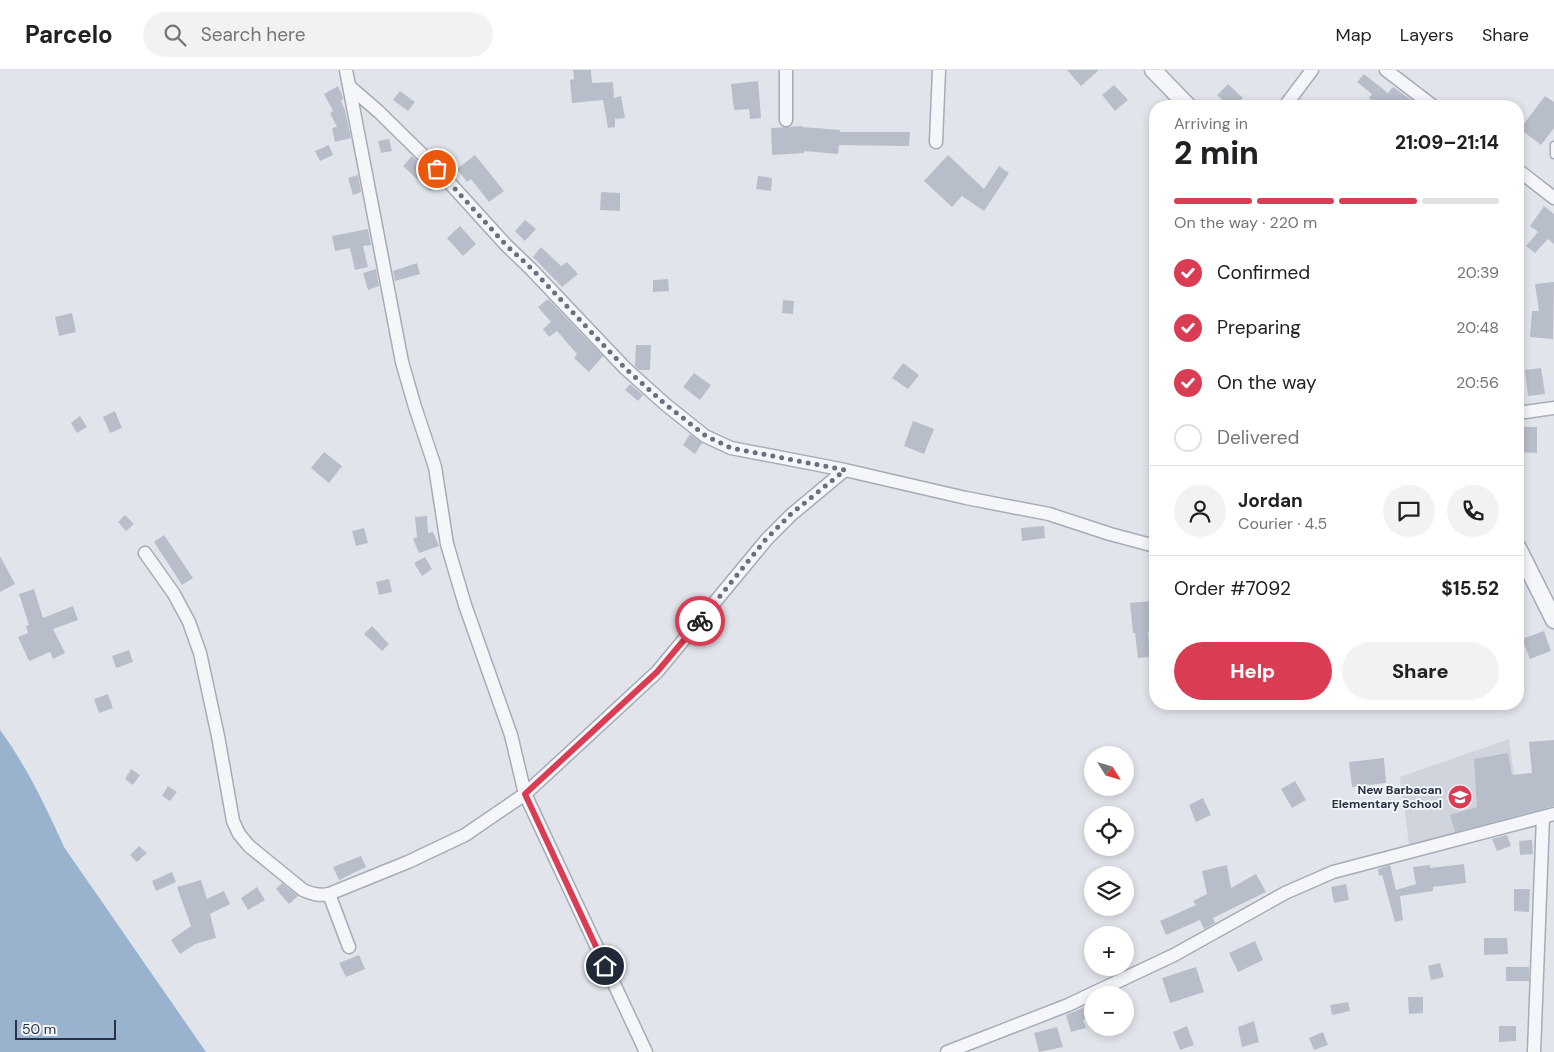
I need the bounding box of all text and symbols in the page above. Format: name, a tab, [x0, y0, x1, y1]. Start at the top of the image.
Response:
search box	[143, 12, 493, 57]
text: Parcelo	[25, 19, 113, 50]
icon: search	[161, 21, 189, 49]
text: Search here	[201, 22, 306, 47]
text: Map	[1336, 23, 1372, 47]
text: Layers	[1400, 23, 1454, 47]
text: Share	[1482, 23, 1529, 47]
text: Arriving in	[1174, 113, 1248, 134]
text: 21:09–21:14	[1395, 130, 1499, 155]
text: 2 min	[1174, 132, 1259, 174]
pin	[416, 148, 458, 190]
icon: bag	[423, 155, 451, 183]
text: On the way · 220 m	[1174, 212, 1317, 233]
icon: check	[1174, 259, 1202, 287]
text: Confirmed	[1217, 260, 1310, 285]
text: 20:39	[1457, 262, 1499, 283]
icon: check	[1174, 314, 1202, 342]
text: Preparing	[1217, 315, 1301, 340]
text: 20:48	[1456, 317, 1499, 338]
icon: check	[1174, 369, 1202, 397]
text: On the way	[1217, 370, 1317, 395]
text: 20:56	[1456, 372, 1499, 393]
text: Delivered	[1217, 425, 1299, 450]
button: person	[1174, 485, 1226, 537]
button: chat	[1383, 485, 1435, 537]
button: phone	[1447, 485, 1499, 537]
text: Jordan	[1238, 488, 1303, 513]
text: Courier · 4.5	[1238, 513, 1327, 534]
text: Order #7092	[1174, 576, 1291, 601]
text: $15.52	[1441, 576, 1499, 601]
courier	[675, 596, 725, 646]
icon: bike	[686, 607, 714, 635]
button: Help	[1174, 642, 1332, 700]
button: Share	[1342, 642, 1499, 700]
north arrow	[1084, 746, 1134, 796]
map controls	[1084, 746, 1134, 1036]
place label: New Barbacan Elementary School	[1332, 782, 1442, 812]
school or university icon: New Barbacan Elementary School	[1447, 784, 1473, 810]
button: locate	[1084, 806, 1134, 856]
button: layers	[1084, 866, 1134, 916]
button: +	[1084, 926, 1134, 976]
pin	[584, 945, 626, 987]
icon: home	[591, 952, 619, 980]
button: −	[1084, 986, 1134, 1036]
scale bar	[15, 1017, 116, 1040]
text: 50 m	[22, 1020, 56, 1038]

